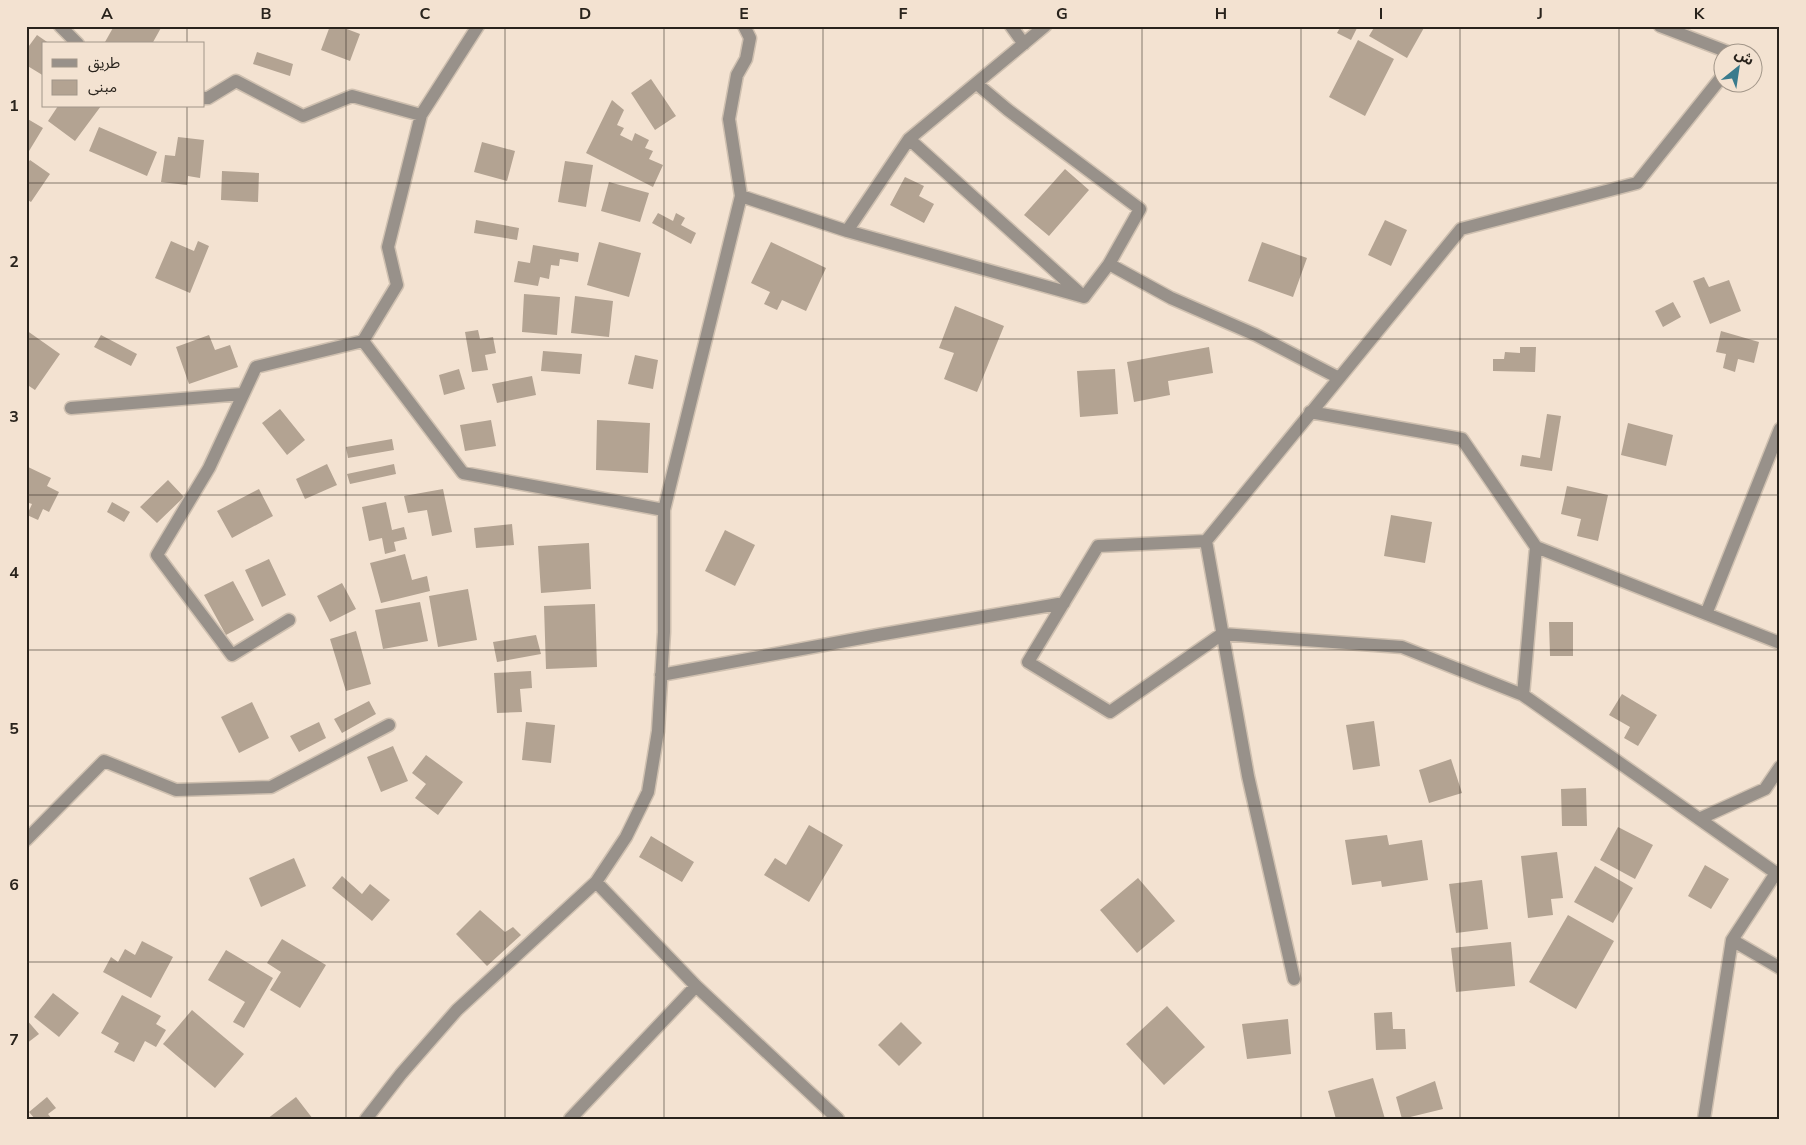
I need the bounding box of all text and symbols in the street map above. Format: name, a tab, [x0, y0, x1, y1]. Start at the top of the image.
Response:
text: A	[101, 3, 113, 25]
text: B	[260, 3, 272, 25]
text: C	[420, 3, 431, 25]
text: D	[579, 3, 591, 25]
text: E	[739, 3, 749, 25]
text: F	[899, 3, 908, 25]
text: G	[1056, 3, 1068, 25]
text: H	[1215, 3, 1227, 25]
text: I	[1379, 3, 1383, 25]
text: J	[1536, 3, 1543, 25]
text: K	[1694, 3, 1706, 25]
legend	[42, 42, 205, 108]
north arrow	[1714, 42, 1764, 92]
text: ش	[1731, 44, 1757, 70]
text: طريق	[88, 53, 120, 73]
text: مبنى	[88, 77, 117, 97]
text: 1	[9, 95, 19, 117]
text: 2	[9, 251, 19, 273]
text: 3	[9, 406, 19, 428]
text: 4	[9, 562, 19, 584]
text: 5	[9, 718, 19, 740]
text: 6	[9, 874, 19, 896]
text: 7	[9, 1029, 19, 1051]

